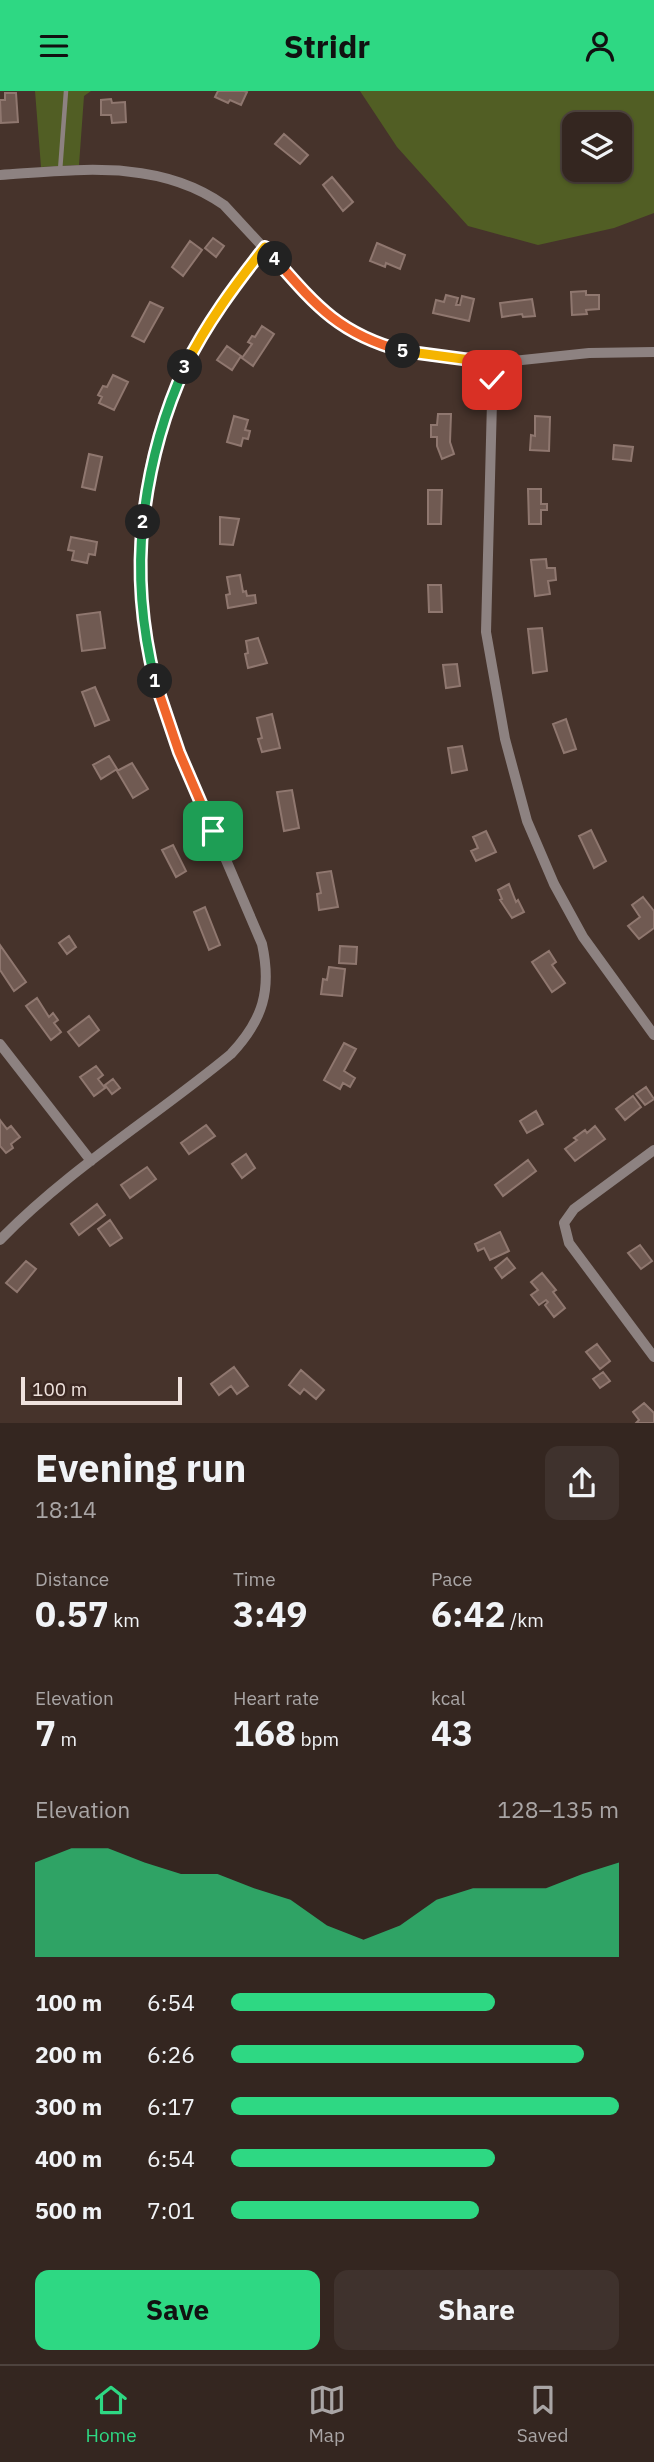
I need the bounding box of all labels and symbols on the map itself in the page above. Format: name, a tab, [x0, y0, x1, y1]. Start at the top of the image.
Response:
pin: 4	[258, 241, 292, 277]
pin: 5	[386, 334, 420, 369]
pin: 3	[168, 349, 202, 385]
pin	[462, 350, 522, 410]
pin: 2	[125, 505, 160, 539]
pin: 1	[138, 663, 172, 699]
pin	[183, 801, 243, 861]
scale bar	[21, 1373, 182, 1405]

